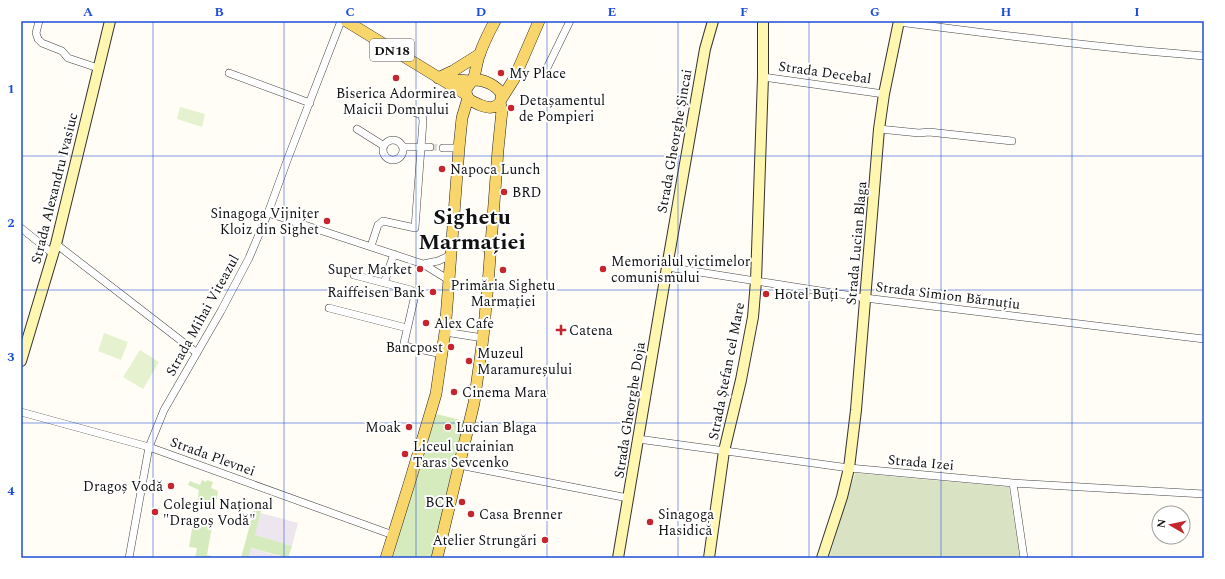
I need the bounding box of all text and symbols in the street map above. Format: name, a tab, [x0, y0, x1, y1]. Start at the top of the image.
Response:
text: A	[83, 2, 93, 22]
text: B	[214, 2, 224, 22]
text: C	[345, 2, 355, 22]
text: D	[476, 2, 486, 22]
text: E	[608, 2, 617, 22]
text: F	[740, 2, 748, 22]
text: G	[870, 2, 880, 22]
text: H	[1001, 2, 1012, 22]
text: I	[1134, 2, 1140, 22]
road number: DN18	[370, 39, 414, 61]
street label: Strada Decebal	[777, 56, 873, 89]
place label: My Place	[509, 63, 566, 84]
street label: Strada Gheorghe Șincai	[651, 67, 698, 215]
marker: My Place	[496, 68, 506, 78]
marker: Biserica Adormirea Maicii Domnului	[391, 73, 401, 83]
text: 1	[7, 79, 15, 99]
place label: Biserica Adormirea Maicii Domnului	[336, 83, 456, 120]
place label: Detașamentul de Pompieri	[519, 90, 605, 127]
marker: Detașamentul de Pompieri	[506, 103, 516, 113]
street label: Strada Alexandru Ivasiuc	[26, 110, 84, 266]
place label: Napoca Lunch	[450, 159, 540, 180]
marker: Napoca Lunch	[437, 164, 447, 174]
street label: Strada Lucian Blaga	[841, 180, 872, 306]
place label: BRD	[512, 182, 541, 203]
marker: BRD	[499, 187, 509, 197]
district label: Sighetu Marmației	[418, 201, 526, 259]
place label: Sinagoga Vijnițer Kloiz din Sighet	[211, 203, 319, 240]
text: 2	[7, 213, 15, 233]
marker: Sinagoga Vijnițer Kloiz din Sighet	[322, 216, 332, 226]
street label: Strada Mihai Viteazul	[160, 251, 245, 380]
place label: Memorialul victimelor comunismului	[611, 251, 751, 288]
place label: Super Market	[328, 259, 412, 280]
marker: Super Market	[415, 264, 425, 274]
marker: Memorialul victimelor comunismului	[598, 264, 608, 274]
marker: Primăria Sighetu Marmației	[498, 265, 508, 275]
place label: Primăria Sighetu Marmației	[451, 275, 556, 312]
street label: Strada Simion Bărnuțiu	[874, 276, 1022, 315]
place label: Raiffeisen Bank	[327, 282, 425, 303]
place label: Hotel Buți	[774, 284, 839, 305]
marker: Raiffeisen Bank	[428, 287, 438, 297]
marker: Hotel Buți	[761, 289, 771, 299]
street label: Strada Ștefan cel Mare	[703, 300, 750, 442]
place label: Alex Cafe	[434, 313, 494, 334]
marker: Alex Cafe	[421, 318, 431, 328]
place label: Catena	[569, 320, 613, 341]
marker: Catena	[556, 325, 566, 335]
place label: Bancpost	[386, 337, 443, 358]
street label: Strada Gheorghe Doja	[608, 340, 651, 480]
marker: Bancpost	[446, 342, 456, 352]
place label: Muzeul Maramureșului	[477, 343, 572, 380]
text: 3	[7, 347, 15, 367]
marker: Muzeul Maramureșului	[464, 356, 474, 366]
place label: Cinema Mara	[462, 382, 547, 403]
marker: Cinema Mara	[449, 387, 459, 397]
place label: Moak	[365, 417, 401, 438]
place label: Lucian Blaga	[456, 417, 537, 438]
marker: Moak	[404, 422, 414, 432]
marker: Lucian Blaga	[443, 422, 453, 432]
street label: Strada Plevnei	[167, 431, 258, 482]
place label: Liceul ucrainian Taras Sevcenko	[413, 436, 514, 473]
marker: Liceul ucrainian Taras Sevcenko	[400, 449, 410, 459]
street label: Strada Izei	[887, 449, 955, 476]
place label: Dragoș Vodă	[83, 476, 163, 497]
text: 4	[7, 481, 15, 501]
marker: Dragoș Vodă	[166, 481, 176, 491]
place label: BCR	[425, 492, 455, 513]
place label: Colegiul Național "Dragoș Vodă"	[163, 494, 273, 531]
marker: BCR	[457, 497, 467, 507]
place label: Casa Brenner	[479, 504, 563, 525]
place label: Sinagoga Hasidică	[658, 504, 714, 541]
north arrow	[1151, 505, 1191, 545]
marker: Colegiul Național "Dragoș Vodă"	[150, 507, 160, 517]
marker: Casa Brenner	[466, 509, 476, 519]
marker: Sinagoga Hasidică	[645, 517, 655, 527]
text: N	[1153, 518, 1171, 529]
place label: Atelier Strungări	[432, 530, 537, 551]
marker: Atelier Strungări	[540, 535, 550, 545]

